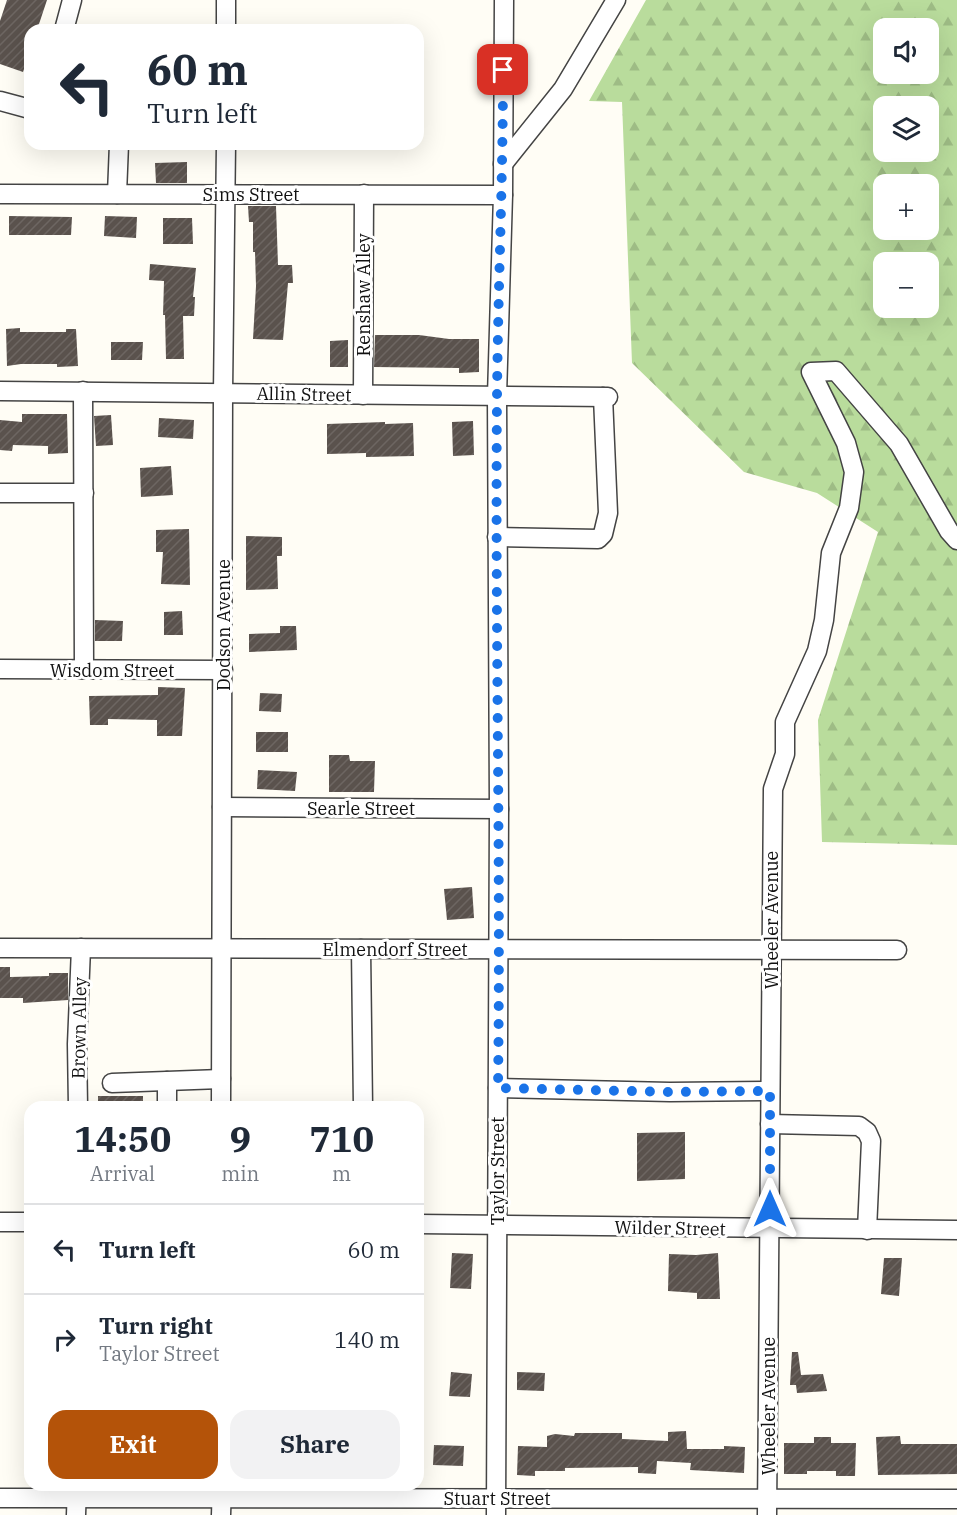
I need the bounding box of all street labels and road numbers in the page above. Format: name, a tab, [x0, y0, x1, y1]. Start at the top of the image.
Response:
street label: Sims Street	[203, 183, 299, 206]
street label: Renshaw Alley	[352, 233, 375, 356]
street label: Allin Street	[256, 382, 352, 406]
street label: Dodson Avenue	[212, 559, 235, 691]
street label: Wisdom Street	[50, 659, 174, 682]
street label: Searle Street	[307, 797, 415, 820]
street label: Wheeler Avenue	[760, 851, 783, 989]
street label: Elmendorf Street	[322, 938, 468, 961]
street label: Brown Alley	[67, 976, 91, 1079]
street label: Taylor Street	[486, 1117, 509, 1225]
street label: Wilder Street	[614, 1216, 726, 1240]
street label: Wheeler Avenue	[757, 1337, 780, 1475]
street label: Stuart Street	[443, 1487, 551, 1510]

